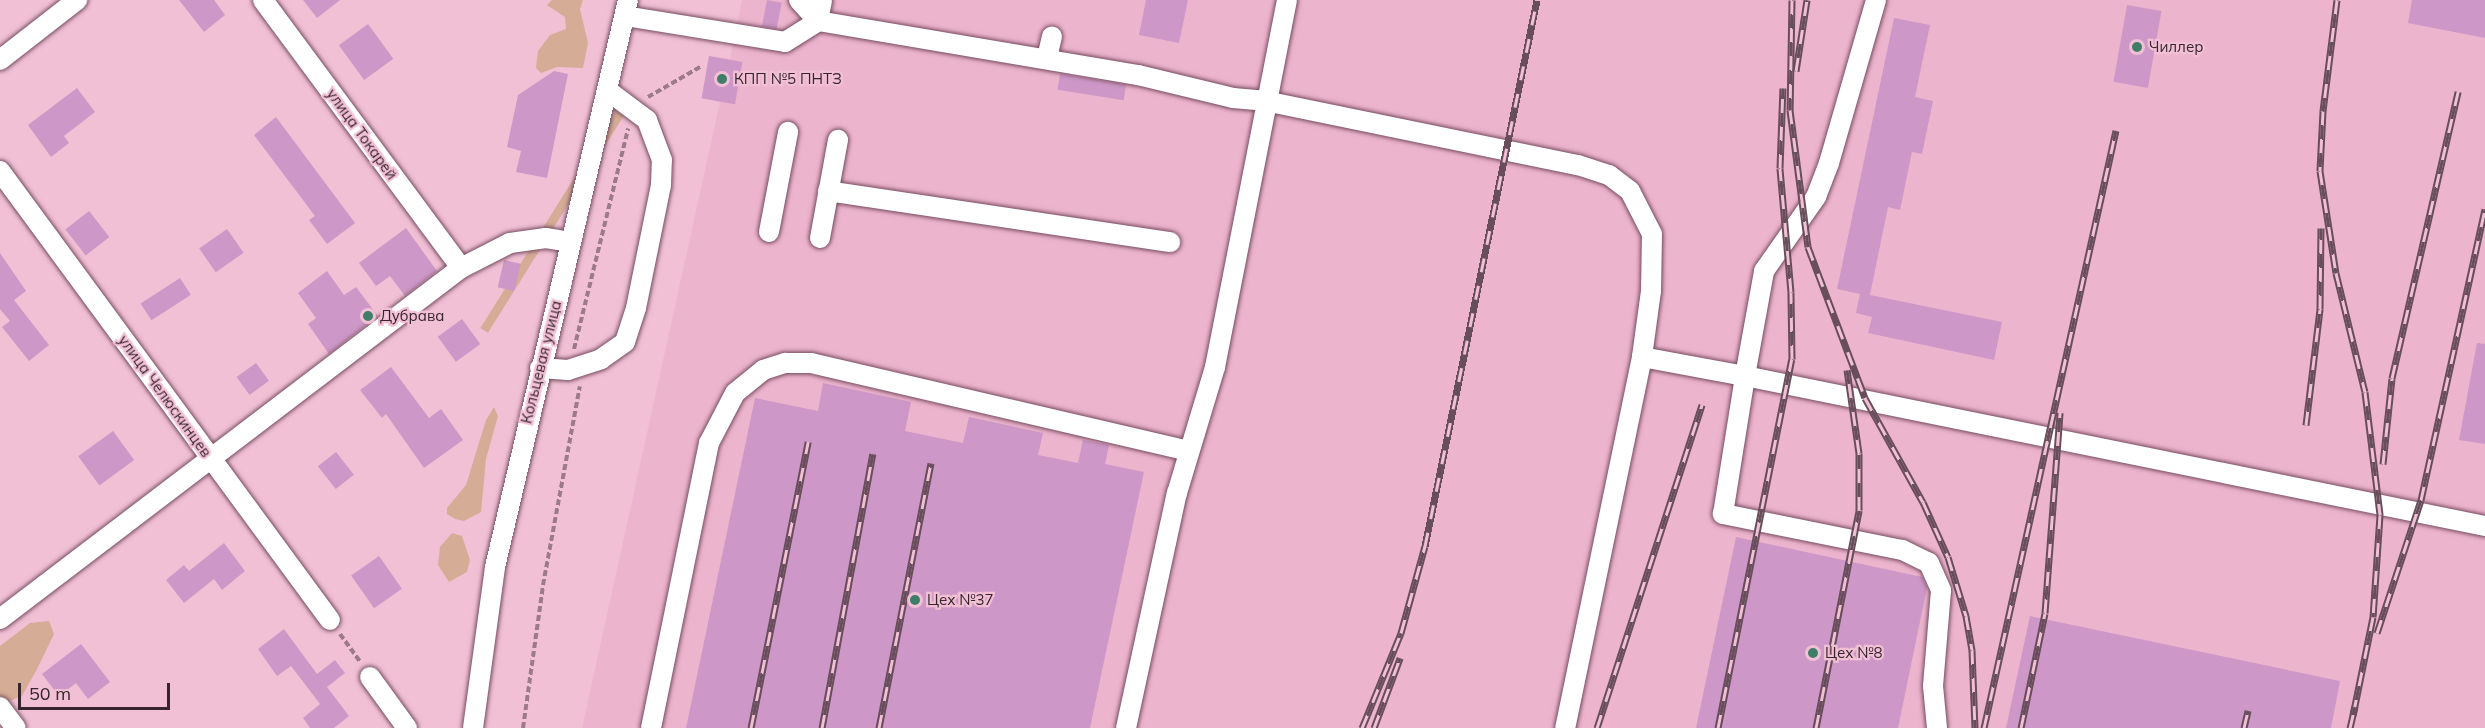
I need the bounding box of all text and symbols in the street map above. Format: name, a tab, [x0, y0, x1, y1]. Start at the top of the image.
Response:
place label: Чиллер	[2149, 38, 2203, 56]
marker: Чиллер	[2130, 40, 2144, 54]
place label: КПП №5 ПНТЗ	[734, 70, 842, 88]
marker: КПП №5 ПНТЗ	[715, 72, 729, 86]
street label: улица Токарей	[323, 85, 401, 183]
street label: Кольцевая улица	[517, 299, 565, 425]
place label: Дубрава	[380, 307, 444, 325]
marker: Дубрава	[361, 309, 375, 323]
street label: улица Челюскинцев	[115, 332, 215, 460]
place label: Цех №37	[927, 591, 994, 609]
marker: Цех №37	[908, 593, 922, 607]
place label: Цех №8	[1825, 644, 1883, 662]
marker: Цех №8	[1806, 646, 1820, 660]
scale bar	[21, 671, 172, 709]
text: 50 m	[29, 682, 71, 705]

